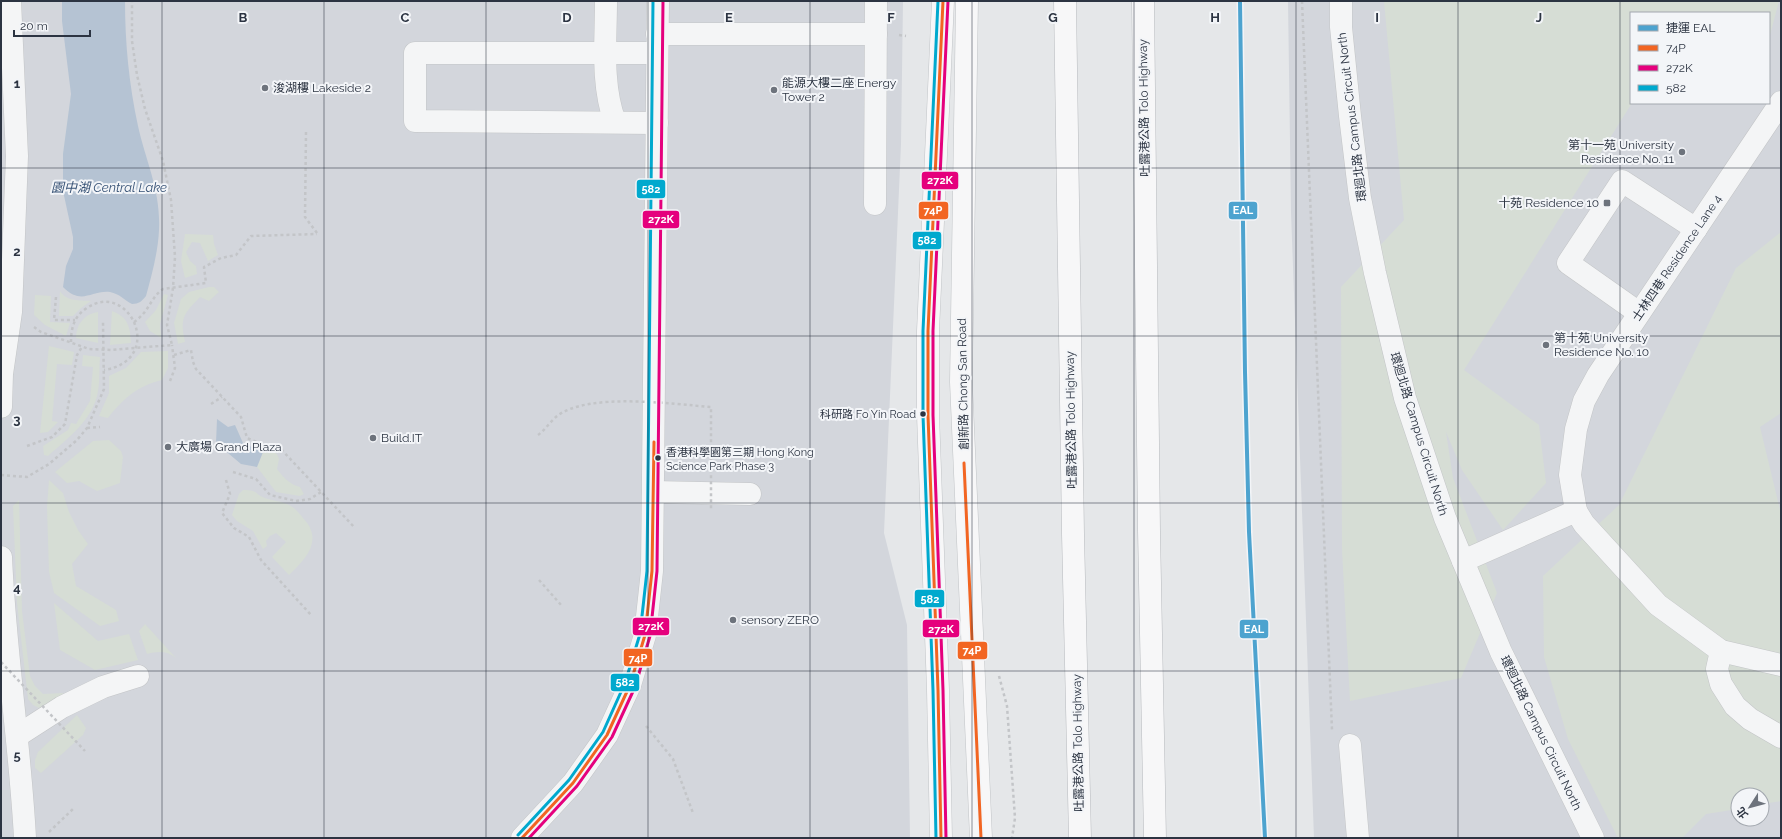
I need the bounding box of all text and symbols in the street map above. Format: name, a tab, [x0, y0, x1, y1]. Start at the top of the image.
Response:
text: B	[239, 10, 248, 25]
text: C	[401, 10, 410, 25]
text: D	[562, 10, 572, 25]
text: E	[725, 10, 733, 25]
text: F	[887, 10, 895, 25]
text: G	[1048, 10, 1058, 25]
text: H	[1210, 10, 1220, 25]
text: I	[1375, 10, 1379, 25]
text: J	[1536, 10, 1542, 25]
scale bar	[14, 12, 90, 38]
legend	[1630, 12, 1770, 104]
text: 20 m	[20, 19, 48, 33]
text: 捷運 EAL	[1666, 21, 1715, 35]
street label: 環迴北路 Campus Circuit North	[1335, 32, 1369, 202]
street label: 吐露港公路 Tolo Highway	[1136, 38, 1152, 177]
text: 74P	[1666, 41, 1686, 55]
text: 272K	[1666, 61, 1693, 75]
text: 1	[14, 76, 21, 91]
place label: 能源大樓二座 Energy Tower 2	[782, 76, 897, 104]
place label: 浚湖樓 Lakeside 2	[273, 81, 371, 95]
text: 582	[1666, 81, 1686, 95]
marker: 浚湖樓 Lakeside 2	[260, 83, 270, 93]
marker: 能源大樓二座 Energy Tower 2	[769, 85, 779, 95]
place label: 第十一苑 University Residence No. 11	[1568, 138, 1674, 166]
marker: 第十一苑 University Residence No. 11	[1677, 147, 1687, 157]
line badge: 272K	[921, 171, 959, 190]
text: 272K	[927, 174, 954, 187]
line badge: 582	[636, 179, 666, 199]
water label: 園中湖 Central Lake	[51, 180, 167, 195]
text: 582	[642, 183, 660, 196]
street label: 士林四巷 Residence Lane 4	[1629, 192, 1725, 324]
place label: 十苑 Residence 10	[1498, 196, 1599, 210]
marker: 十苑 Residence 10	[1602, 198, 1612, 208]
line badge: 74P	[918, 201, 949, 220]
line badge: EAL	[1228, 201, 1258, 220]
text: 74P	[924, 204, 943, 217]
text: EAL	[1233, 204, 1254, 217]
line badge: 272K	[642, 210, 680, 229]
text: 272K	[648, 213, 675, 226]
line badge: 582	[912, 231, 942, 250]
text: 582	[918, 234, 936, 247]
text: 2	[13, 244, 21, 259]
street label: 創新路 Chong San Road	[955, 318, 971, 450]
place label: 第十苑 University Residence No. 10	[1554, 331, 1649, 359]
marker: 第十苑 University Residence No. 10	[1541, 340, 1551, 350]
street label: 吐露港公路 Tolo Highway	[1063, 350, 1079, 489]
street label: 環迴北路 Campus Circuit North	[1387, 351, 1451, 517]
place label: 科研路 Fo Yin Road	[820, 408, 916, 421]
marker: 科研路 Fo Yin Road	[918, 409, 928, 419]
text: 3	[13, 412, 21, 427]
place label: Build.IT	[381, 431, 423, 445]
marker: Build.IT	[368, 433, 378, 443]
place label: 大廣場 Grand Plaza	[176, 440, 282, 454]
marker: 大廣場 Grand Plaza	[163, 442, 173, 452]
place label: 香港科學園第三期 Hong Kong Science Park Phase 3	[666, 446, 814, 473]
marker: 香港科學園第三期 Hong Kong Science Park Phase 3	[653, 453, 663, 463]
text: 4	[13, 580, 21, 595]
line badge: 582	[914, 589, 945, 608]
text: 582	[921, 593, 939, 606]
place label: sensory ZERO	[741, 613, 819, 627]
marker: sensory ZERO	[728, 615, 738, 625]
line badge: 272K	[632, 617, 670, 636]
line badge: 272K	[922, 619, 960, 638]
line badge: EAL	[1239, 619, 1269, 639]
text: 272K	[638, 620, 665, 633]
text: 272K	[928, 623, 955, 636]
text: EAL	[1244, 623, 1265, 636]
line badge: 74P	[957, 641, 988, 660]
text: 74P	[963, 644, 982, 657]
line badge: 74P	[623, 648, 653, 667]
text: 74P	[629, 652, 648, 665]
street label: 環迴北路 Campus Circuit North	[1497, 654, 1585, 812]
line badge: 582	[610, 673, 640, 692]
street label: 吐露港公路 Tolo Highway	[1070, 673, 1086, 812]
text: 582	[616, 676, 634, 689]
text: 5	[13, 748, 21, 763]
north arrow	[1730, 787, 1770, 827]
text: 北	[1734, 804, 1751, 821]

